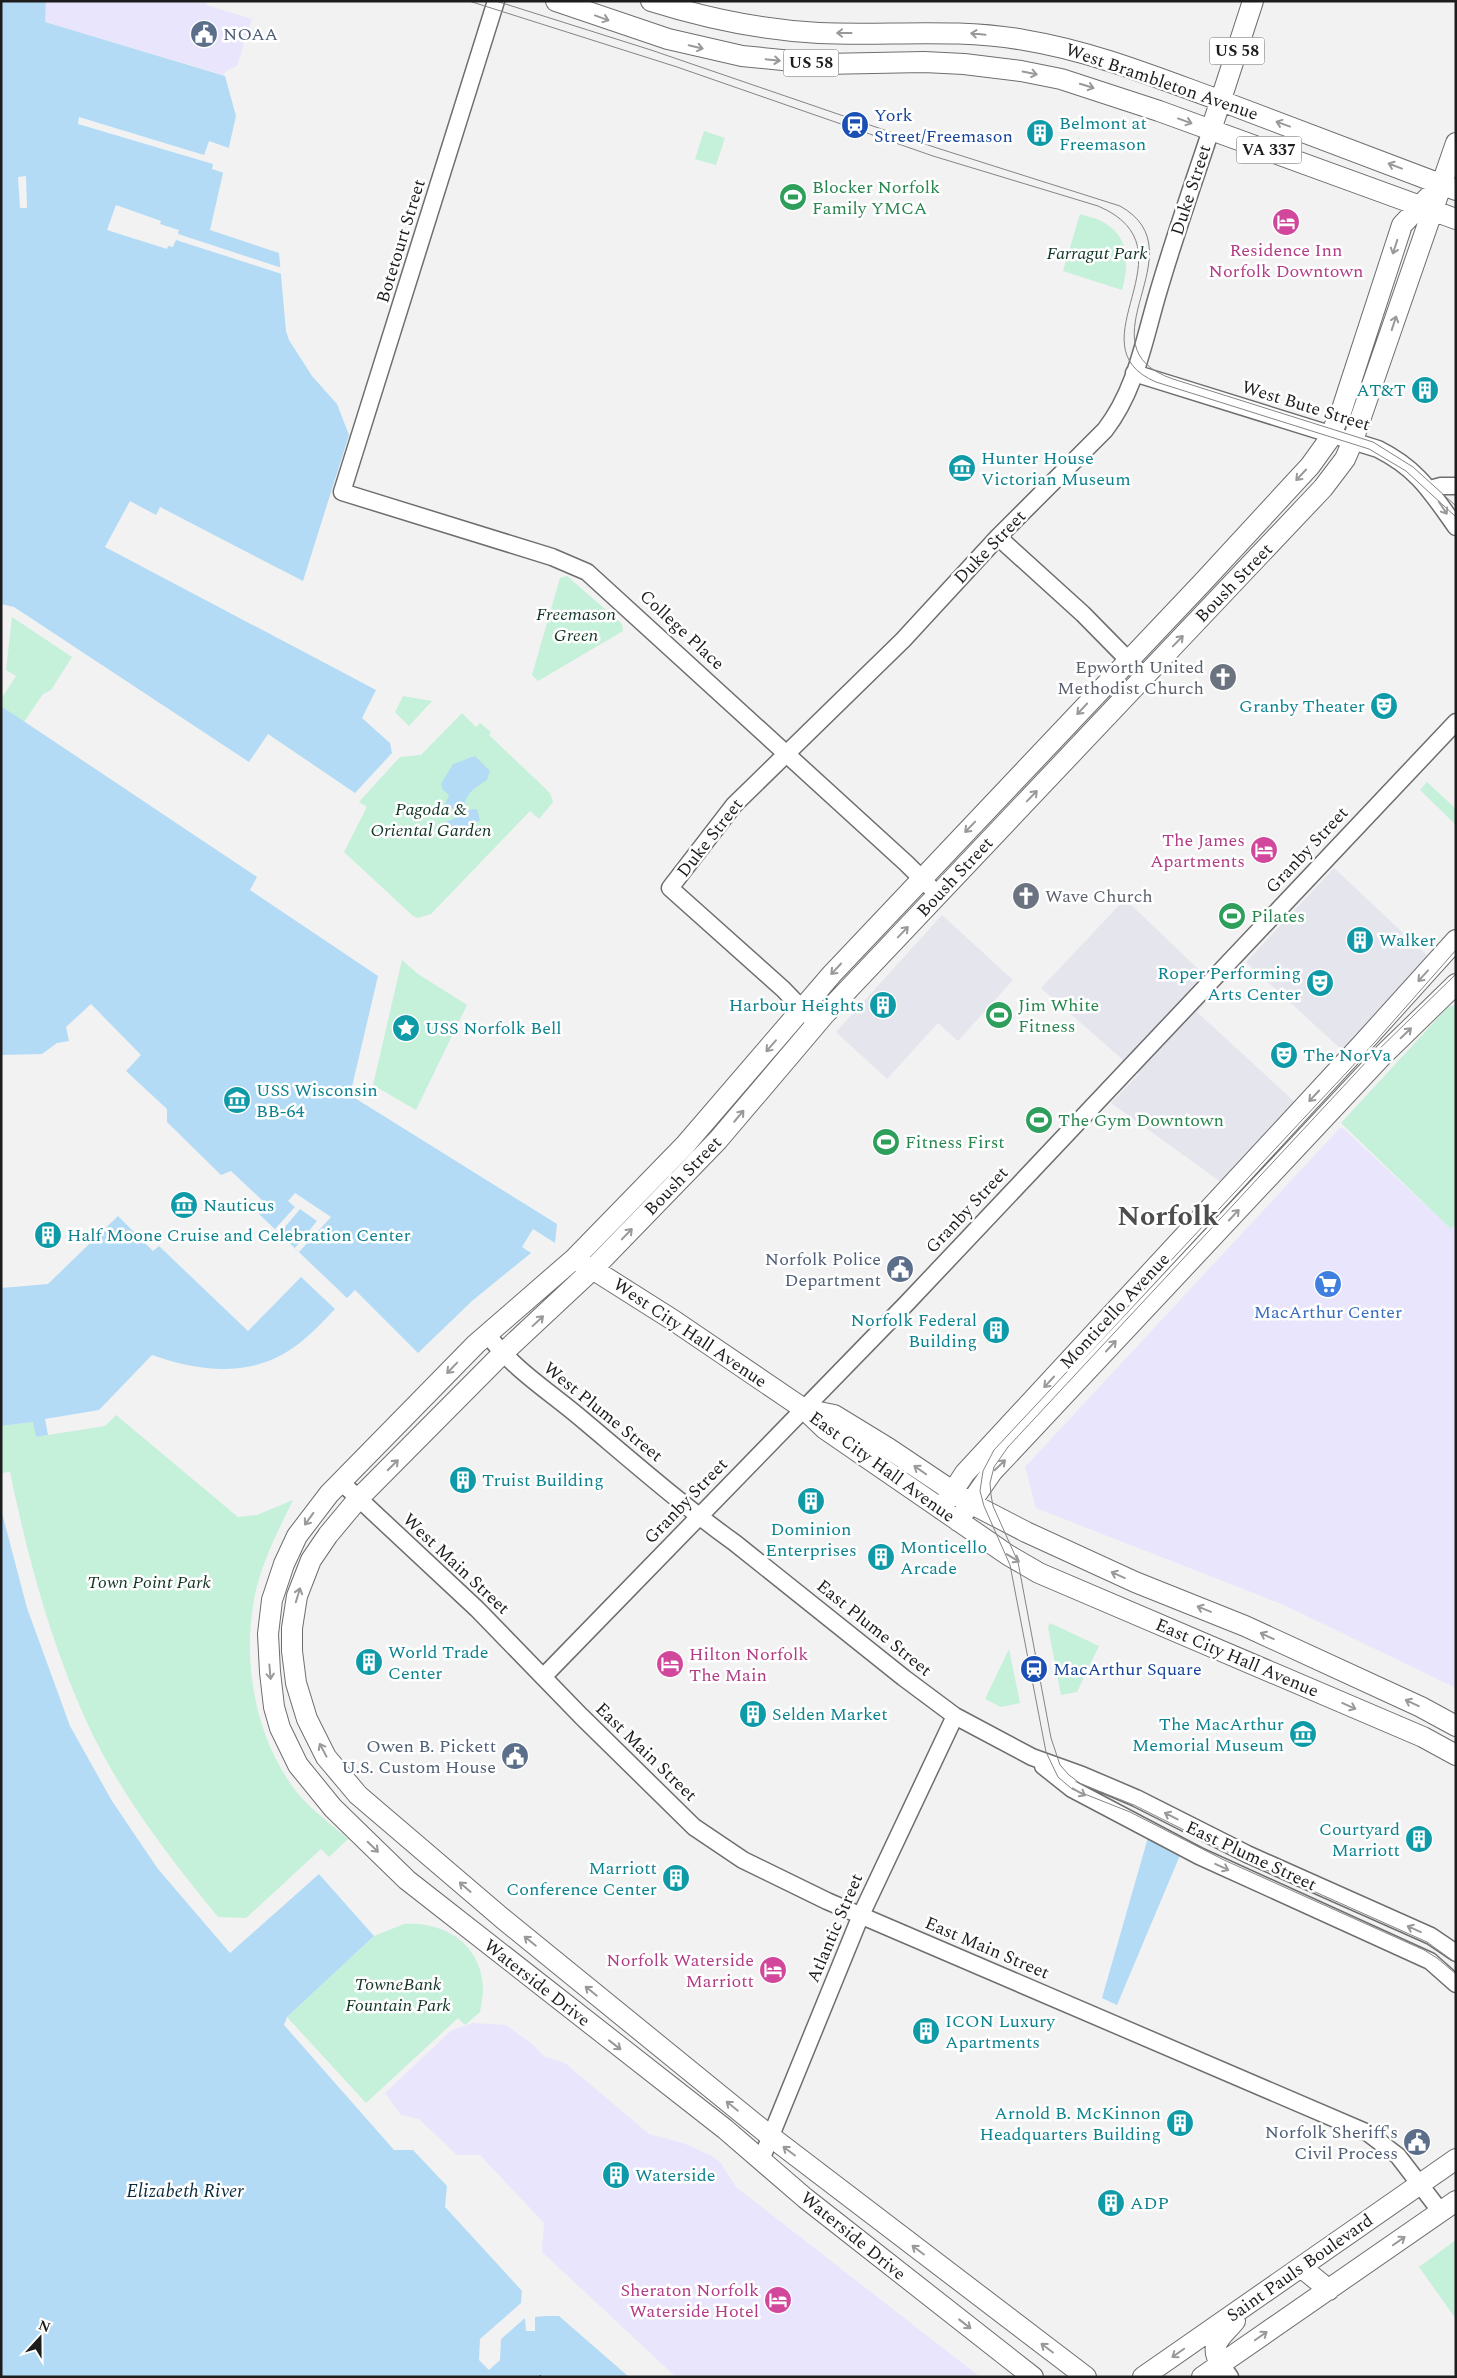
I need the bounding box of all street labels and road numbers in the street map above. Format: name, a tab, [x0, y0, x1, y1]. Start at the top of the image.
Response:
street label: West Brambleton Avenue	[1062, 36, 1262, 128]
road number: US 58	[1210, 37, 1264, 64]
road number: US 58	[784, 49, 838, 76]
road number: VA 337	[1236, 136, 1302, 164]
street label: Duke Street	[1164, 141, 1218, 239]
street label: Botetourt Street	[369, 176, 433, 306]
street label: West Bute Street	[1238, 374, 1374, 438]
street label: Duke Street	[948, 504, 1032, 590]
street label: Boush Street	[1189, 537, 1279, 629]
street label: College Place	[633, 583, 731, 677]
street label: Duke Street	[670, 793, 750, 883]
street label: Granby Street	[1259, 800, 1355, 900]
street label: Boush Street	[910, 831, 1000, 923]
street label: Boush Street	[638, 1130, 728, 1222]
street label: Granby Street	[919, 1160, 1015, 1260]
street label: Monticello Avenue	[1054, 1247, 1176, 1375]
street label: West City Hall Avenue	[608, 1271, 772, 1395]
street label: West Plume Street	[537, 1355, 669, 1469]
street label: East City Hall Avenue	[803, 1405, 961, 1529]
street label: Granby Street	[638, 1452, 734, 1550]
street label: West Main Street	[396, 1507, 516, 1621]
street label: East Plume Street	[810, 1573, 938, 1683]
street label: East City Hall Avenue	[1151, 1611, 1323, 1705]
street label: East Main Street	[589, 1696, 703, 1808]
street label: East Plume Street	[1181, 1814, 1321, 1898]
street label: Atlantic Street	[800, 1869, 870, 1987]
street label: East Main Street	[921, 1910, 1053, 1986]
street label: Waterside Drive	[478, 1933, 596, 2033]
street label: Waterside Drive	[794, 2185, 912, 2287]
street label: Saint Pauls Boulevard	[1221, 2207, 1379, 2329]

